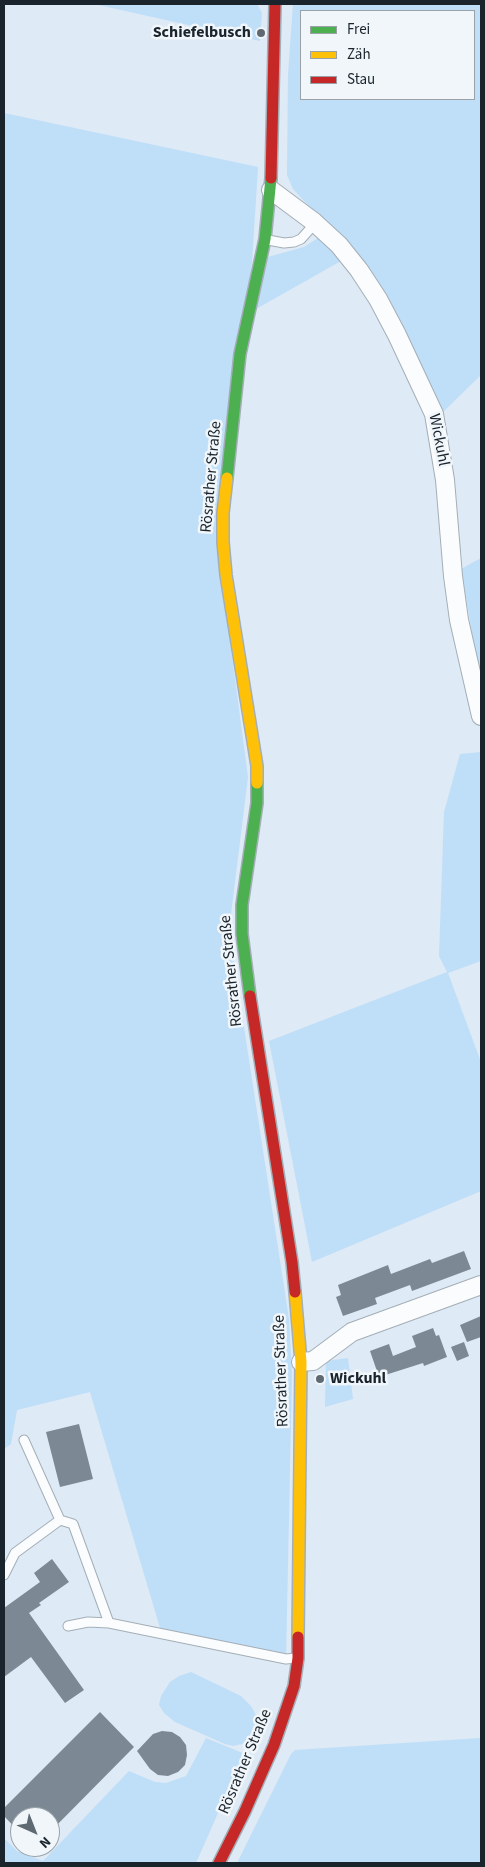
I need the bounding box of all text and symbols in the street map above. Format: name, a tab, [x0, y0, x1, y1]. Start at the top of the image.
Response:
legend	[300, 10, 475, 100]
text: Frei	[347, 19, 370, 40]
place label: Schiefelbusch	[153, 23, 251, 43]
marker: Schiefelbusch	[255, 27, 267, 39]
text: Zäh	[347, 44, 371, 65]
text: Stau	[347, 69, 375, 90]
street label: Wickuhl	[424, 412, 452, 468]
street label: Rösrather Straße	[198, 420, 226, 534]
street label: Rösrather Straße	[217, 914, 247, 1028]
street label: Rösrather Straße	[270, 1315, 294, 1427]
place label: Wickuhl	[330, 1369, 386, 1389]
marker: Wickuhl	[314, 1373, 326, 1385]
street label: Rösrather Straße	[215, 1707, 277, 1817]
north arrow	[10, 1807, 60, 1857]
text: N	[34, 1832, 55, 1852]

